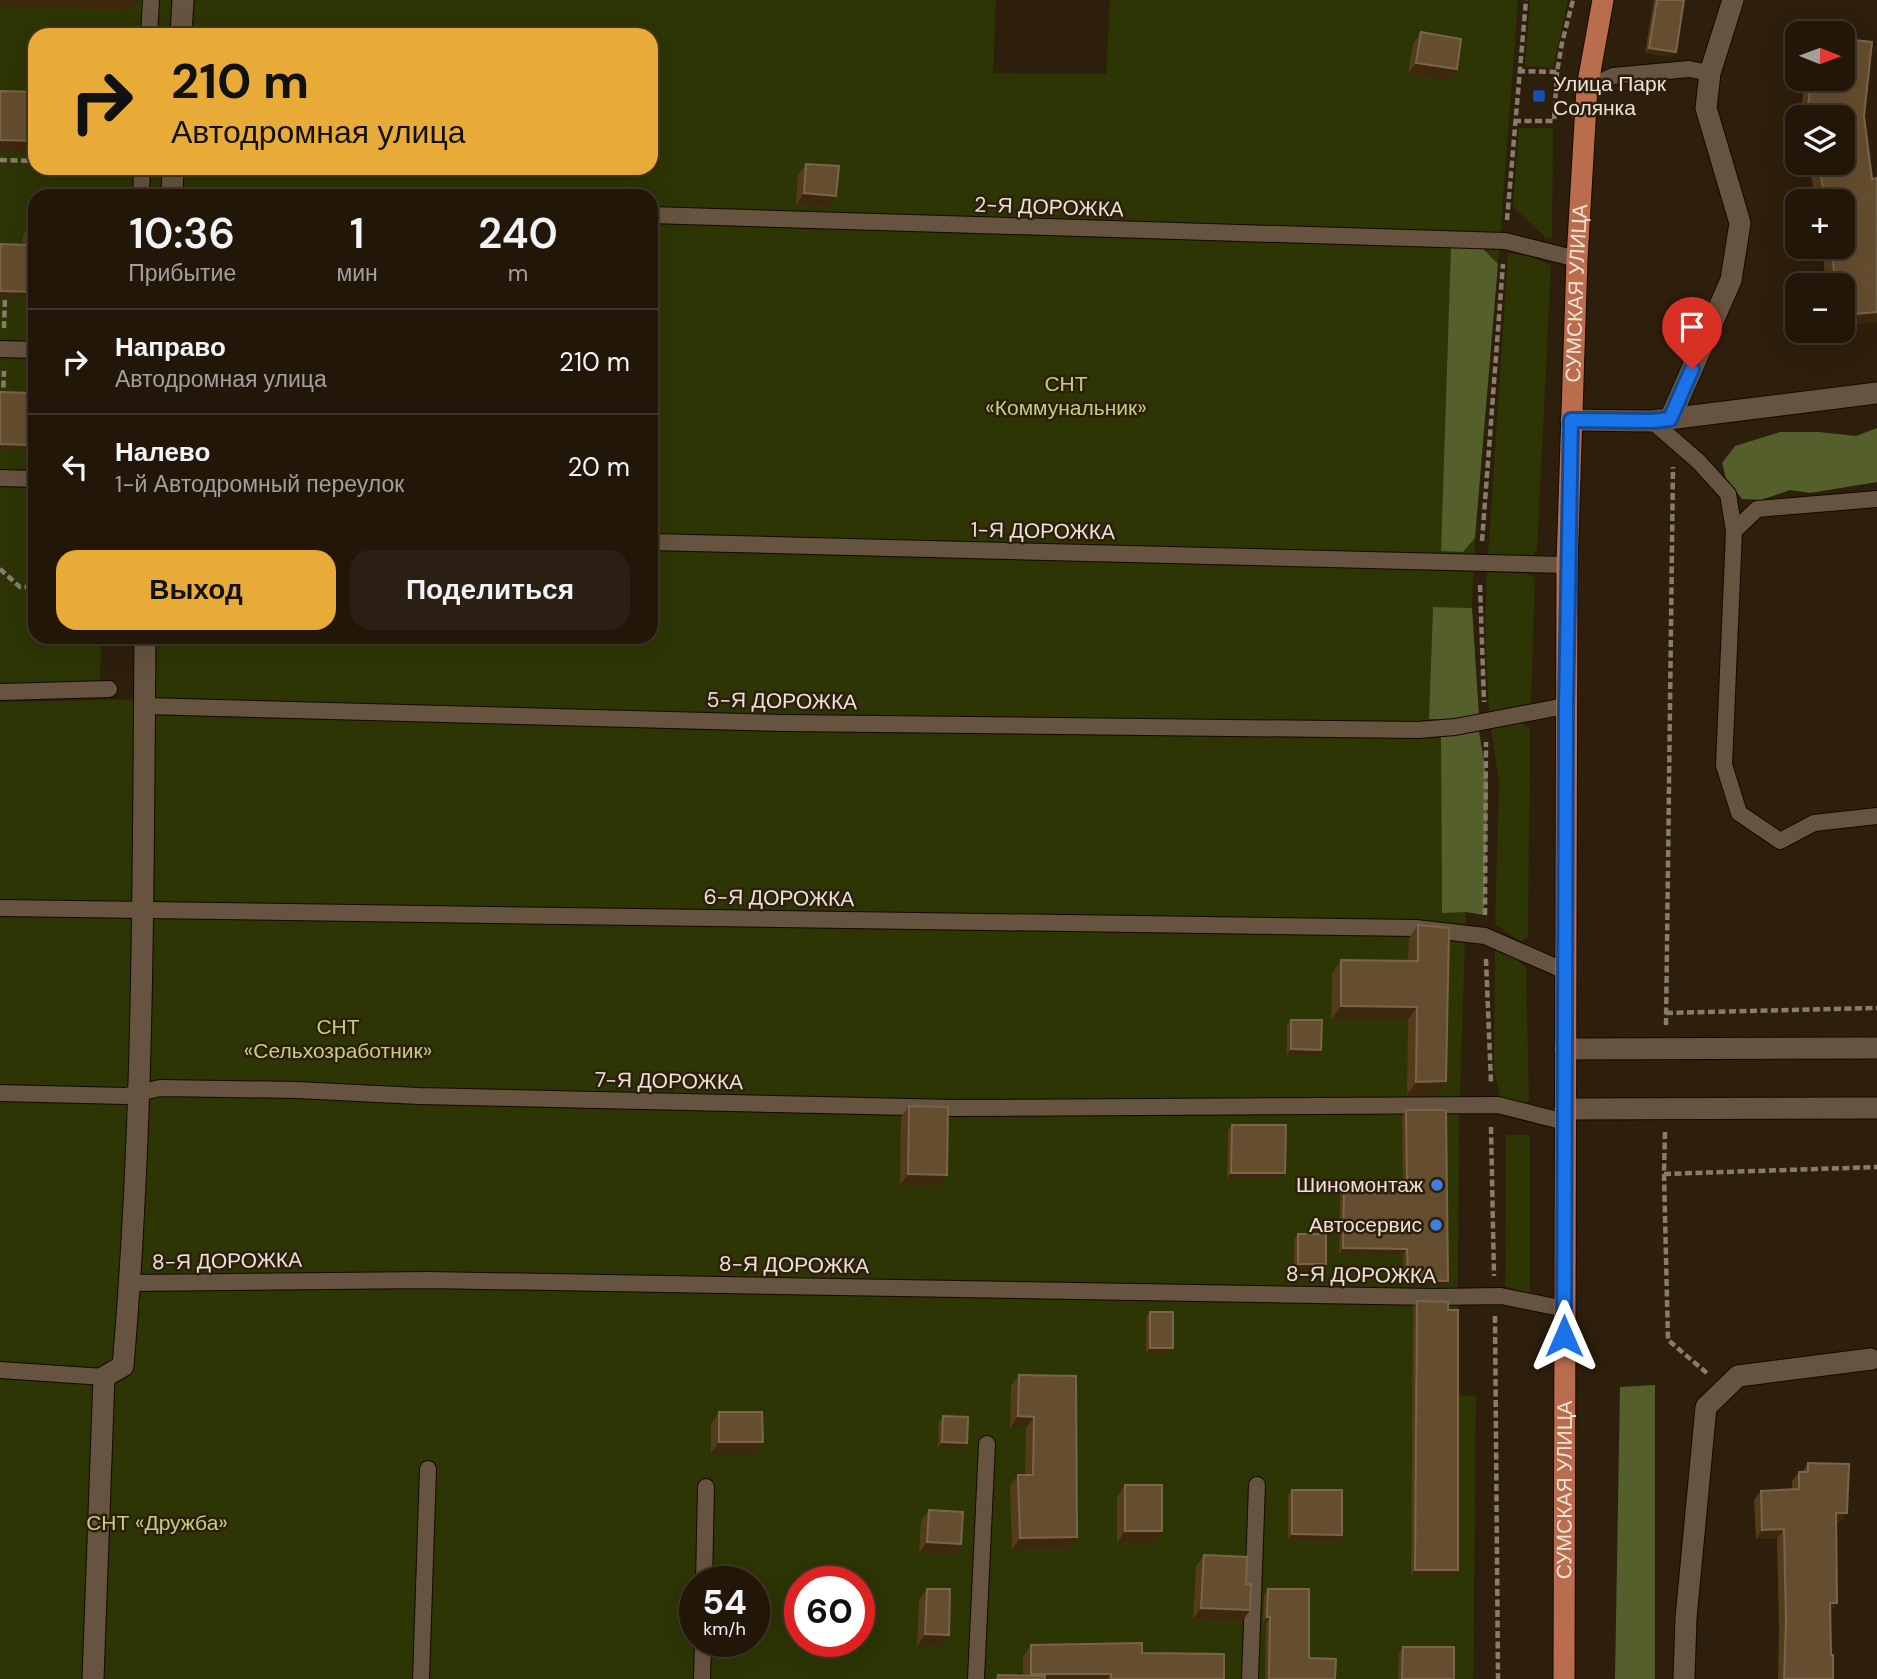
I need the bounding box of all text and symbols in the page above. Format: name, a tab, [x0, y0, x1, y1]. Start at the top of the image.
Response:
north arrow	[1785, 21, 1855, 91]
map controls	[1785, 21, 1855, 343]
text: 210 m	[171, 49, 309, 113]
icon: right	[56, 56, 147, 147]
place label: Улица Парк Солянка	[1553, 70, 1667, 122]
marker: Улица Парк Солянка	[1531, 88, 1547, 104]
button: layers	[1785, 105, 1855, 175]
text: Автодромная улица	[171, 111, 466, 153]
button: +	[1785, 189, 1855, 259]
street label: 2-Я ДОРОЖКА	[974, 190, 1124, 224]
street label: СУМСКАЯ УЛИЦА	[1559, 203, 1594, 383]
text: 10:36	[129, 206, 235, 261]
text: 1	[350, 206, 364, 261]
text: 240	[478, 206, 558, 261]
text: Прибытие	[128, 258, 236, 288]
text: мин	[336, 258, 378, 288]
text: m	[508, 258, 528, 288]
button: −	[1785, 273, 1855, 343]
pin	[1662, 297, 1722, 369]
icon: arrive	[1673, 308, 1711, 346]
text: Направо	[115, 330, 226, 364]
icon: right	[56, 343, 94, 381]
text: 210 m	[559, 345, 630, 379]
text: Автодромная улица	[115, 364, 327, 394]
park label: СНТ «Коммунальник»	[985, 370, 1147, 422]
text: Налево	[115, 435, 210, 469]
icon: left	[56, 448, 94, 486]
text: 20 m	[567, 450, 630, 484]
text: 1-й Автодромный переулок	[115, 469, 404, 499]
street label: 1-Я ДОРОЖКА	[971, 516, 1115, 546]
button: Выход	[56, 550, 336, 630]
button: Поделиться	[350, 550, 630, 630]
street label: 5-Я ДОРОЖКА	[707, 686, 857, 716]
street label: 6-Я ДОРОЖКА	[703, 883, 855, 913]
park label: СНТ «Сельхозработник»	[244, 1013, 432, 1065]
street label: 7-Я ДОРОЖКА	[595, 1066, 743, 1096]
place label: Шиномонтаж	[1296, 1171, 1423, 1199]
marker: Шиномонтаж	[1429, 1177, 1445, 1193]
place label: Автосервис	[1309, 1211, 1422, 1239]
marker: Автосервис	[1428, 1217, 1444, 1233]
street label: 8-Я ДОРОЖКА	[152, 1246, 302, 1276]
street label: 8-Я ДОРОЖКА	[719, 1250, 869, 1280]
street label: 8-Я ДОРОЖКА	[1286, 1260, 1436, 1290]
position arrow	[1527, 1299, 1601, 1373]
street label: СУМСКАЯ УЛИЦА	[1550, 1401, 1579, 1579]
park label: СНТ «Дружба»	[86, 1509, 228, 1537]
speed limit sign: 60	[784, 1566, 875, 1657]
text: 54	[702, 1579, 747, 1625]
text: km/h	[703, 1617, 746, 1641]

